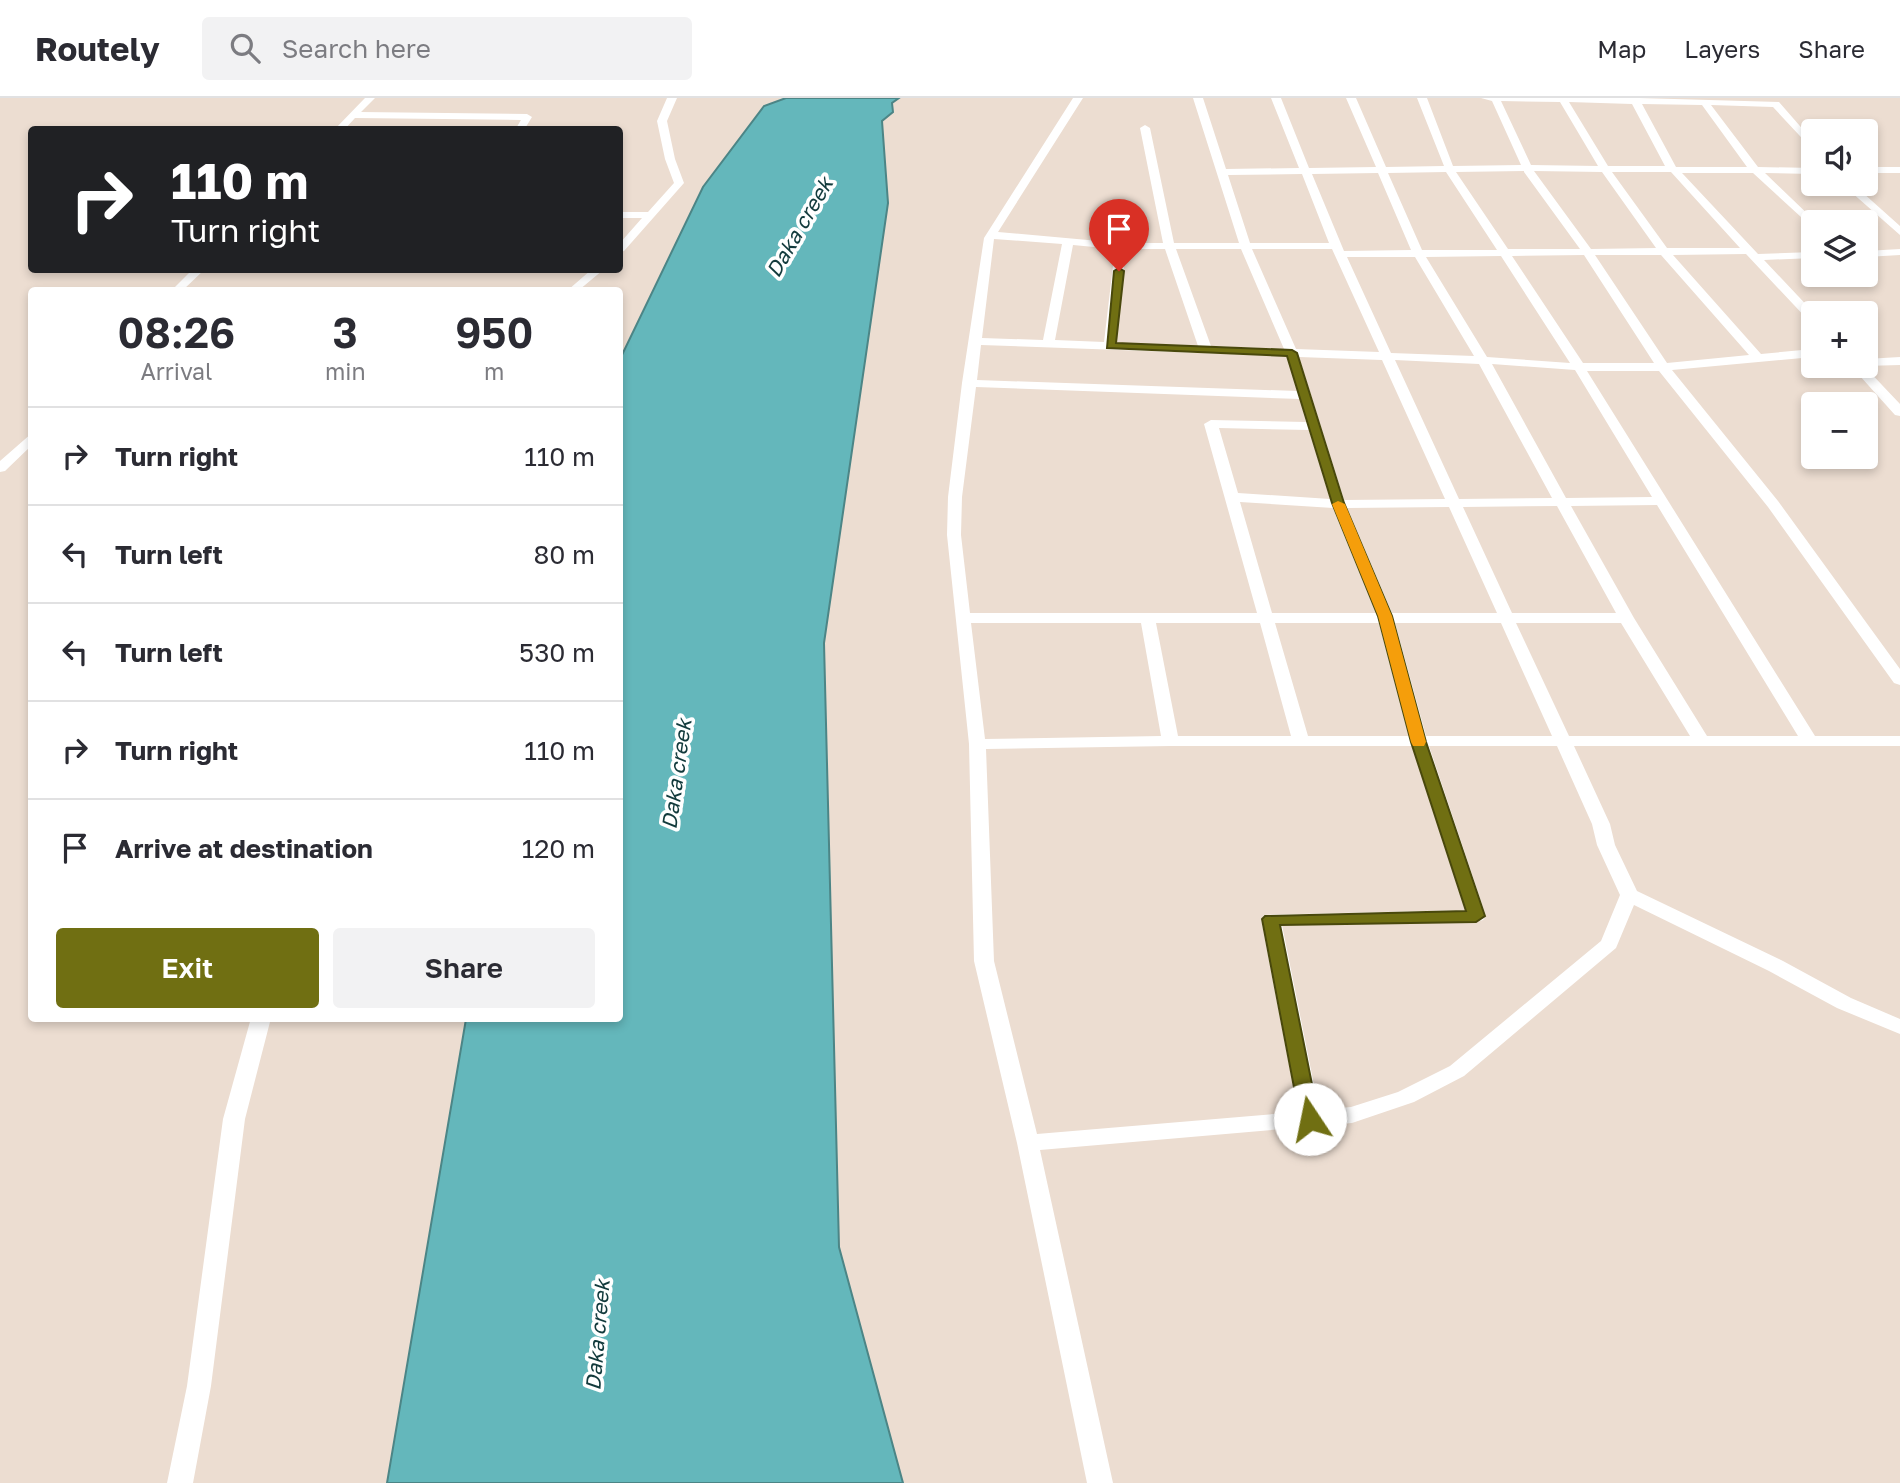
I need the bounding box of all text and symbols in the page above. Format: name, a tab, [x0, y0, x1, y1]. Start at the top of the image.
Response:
search box	[202, 17, 692, 80]
text: Routely	[35, 29, 160, 68]
icon: search	[226, 29, 264, 67]
text: Search here	[282, 33, 431, 64]
text: Map	[1597, 34, 1646, 63]
text: Layers	[1684, 34, 1760, 63]
text: Share	[1798, 34, 1865, 63]
map controls	[1801, 119, 1878, 469]
button: sound	[1801, 119, 1878, 196]
text: 110 m	[171, 151, 308, 210]
icon: right	[56, 154, 147, 245]
water label: Daka creek	[760, 171, 839, 282]
pin	[1089, 199, 1149, 271]
icon: arrive	[1100, 210, 1138, 248]
button: layers	[1801, 210, 1878, 287]
text: Turn right	[171, 211, 320, 249]
button: +	[1801, 301, 1878, 378]
text: 08:26	[118, 307, 235, 357]
text: 3	[333, 307, 358, 357]
text: 950	[455, 307, 533, 357]
text: Arrival	[140, 357, 212, 385]
text: min	[325, 357, 366, 385]
text: m	[484, 357, 504, 385]
button: −	[1801, 392, 1878, 469]
icon: right	[56, 437, 94, 475]
text: Turn right	[115, 441, 238, 472]
text: 110 m	[524, 441, 595, 472]
icon: left	[56, 535, 94, 573]
text: Turn left	[115, 539, 223, 570]
text: 80 m	[534, 539, 595, 570]
icon: left	[56, 633, 94, 671]
text: Turn left	[115, 637, 223, 668]
text: 530 m	[519, 637, 595, 668]
water label: Daka creek	[655, 715, 697, 831]
icon: right	[56, 731, 94, 769]
text: Turn right	[115, 735, 238, 766]
text: 110 m	[524, 735, 595, 766]
icon: arrive	[56, 829, 94, 867]
text: Arrive at destination	[115, 833, 373, 864]
text: 120 m	[522, 833, 595, 864]
button: Exit	[56, 928, 319, 1008]
button: Share	[333, 928, 595, 1008]
position arrow	[1273, 1082, 1347, 1156]
water label: Daka creek	[579, 1276, 615, 1391]

